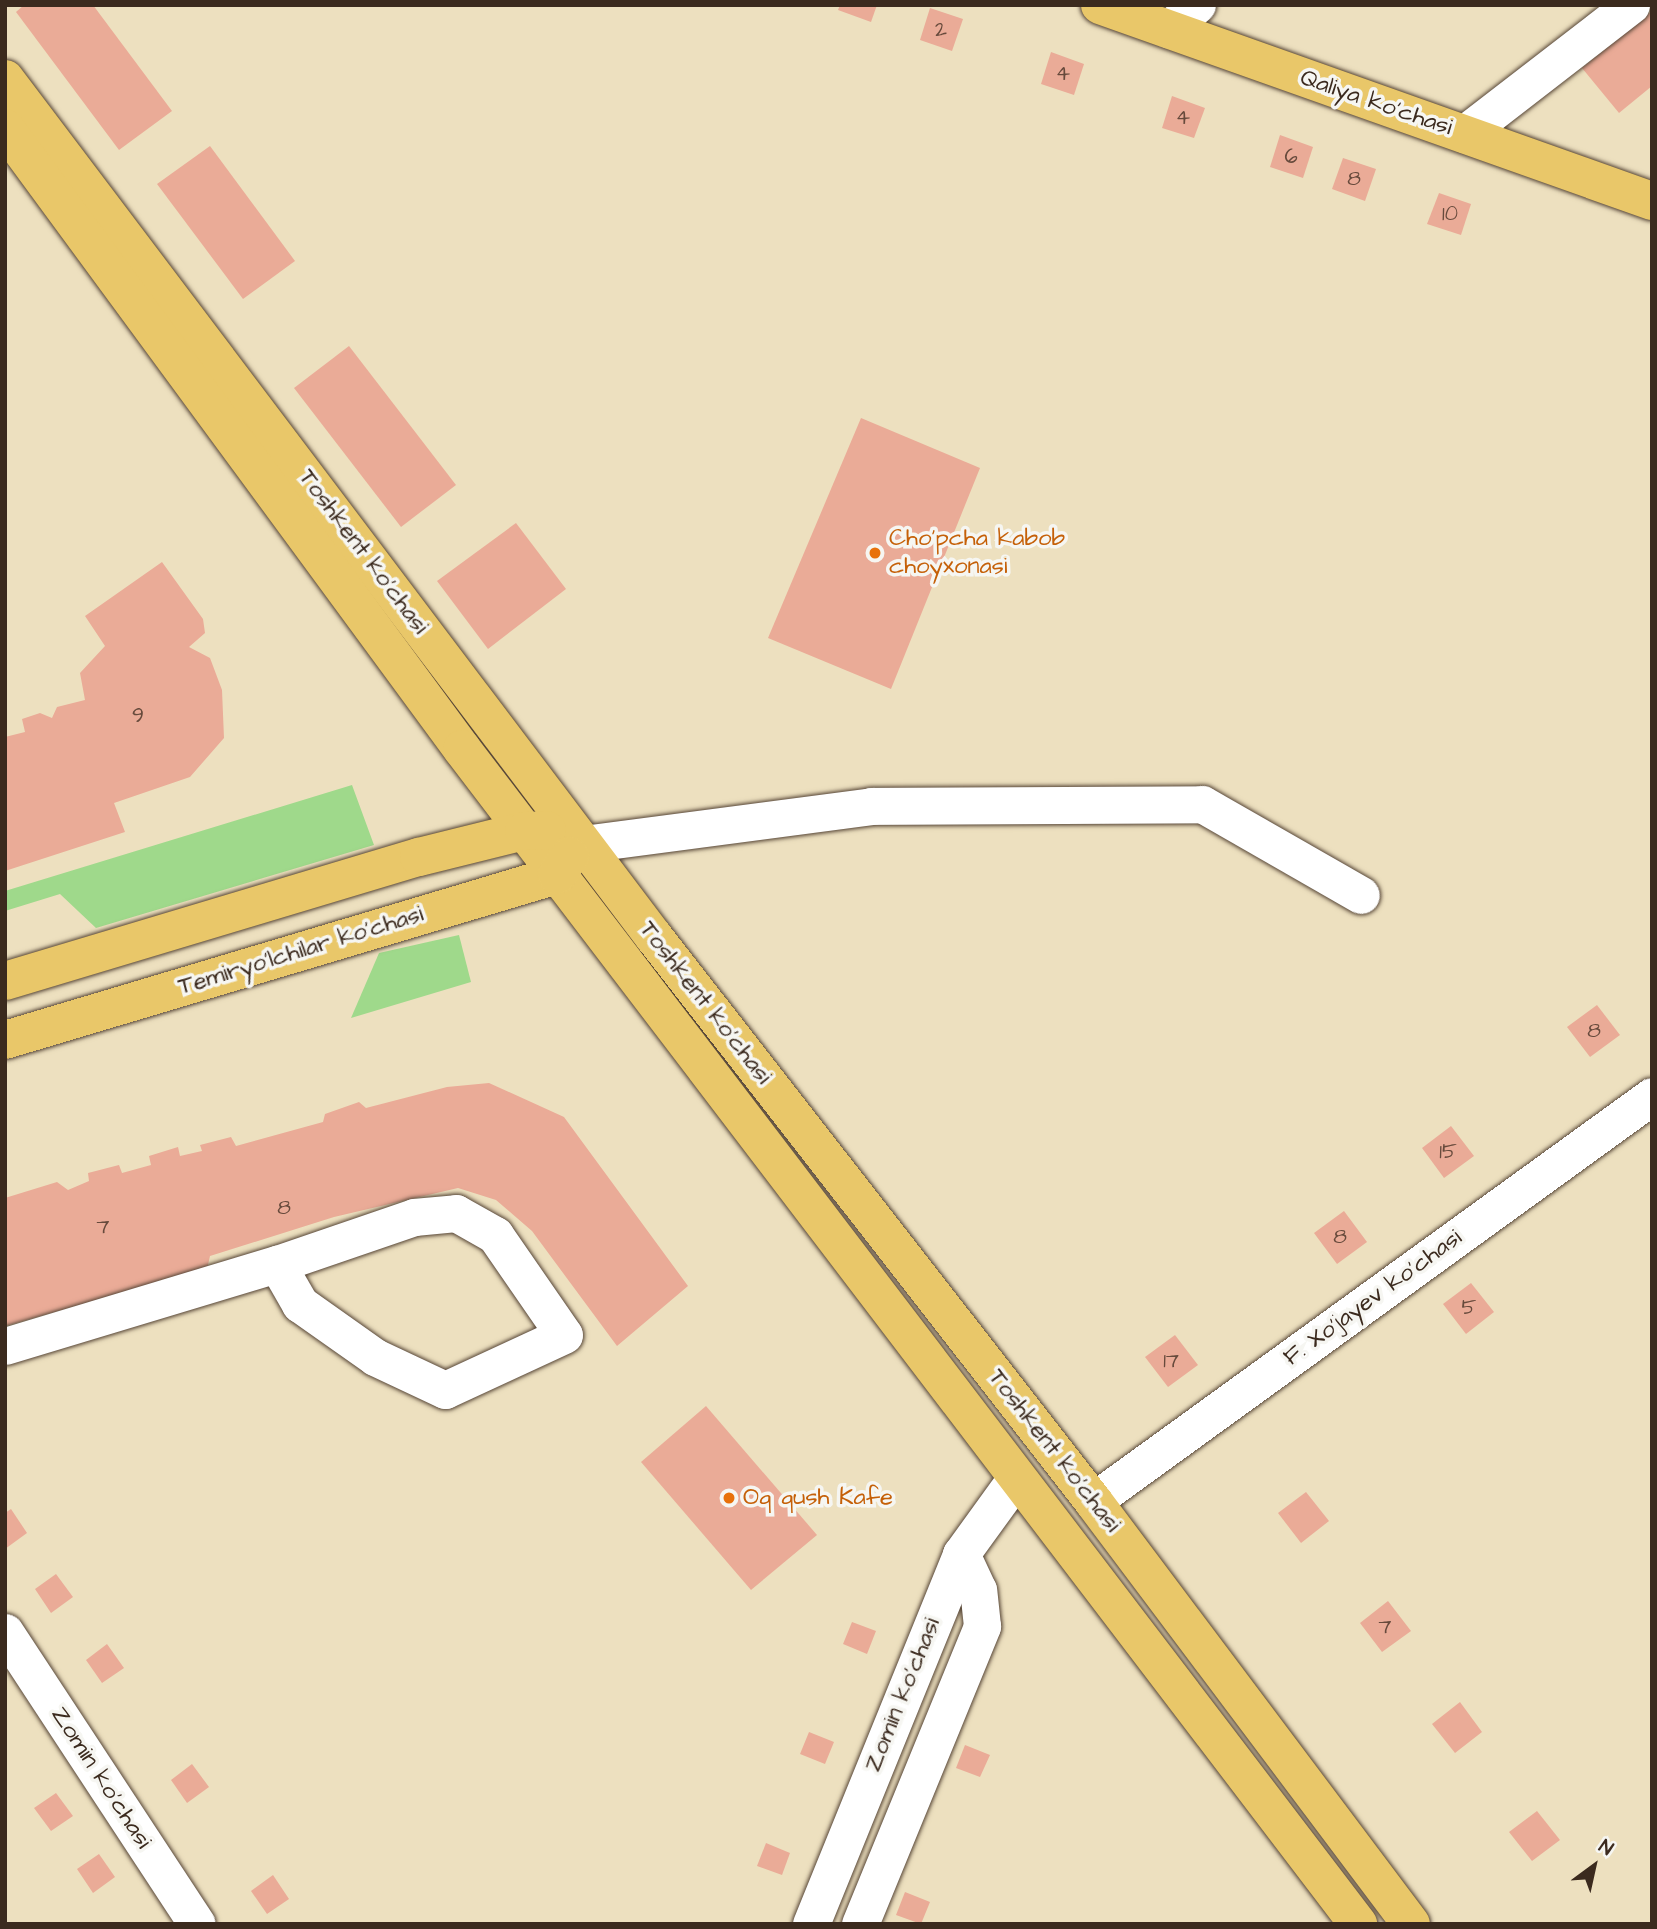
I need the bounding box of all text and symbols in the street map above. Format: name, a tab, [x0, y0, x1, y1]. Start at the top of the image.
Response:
house number: 2	[935, 17, 947, 43]
house number: 4	[1056, 61, 1070, 87]
street label: Qaliya ko'chasi	[1296, 64, 1456, 142]
house number: 4	[1176, 105, 1190, 131]
house number: 6	[1284, 144, 1298, 170]
house number: 8	[1347, 166, 1361, 192]
house number: 10	[1442, 201, 1458, 227]
street label: Toshkent ko'chasi	[292, 464, 434, 640]
place label: Cho‘pcha kabob choyxonasi	[889, 525, 1065, 581]
marker: Cho‘pcha kabob choyxonasi	[867, 545, 883, 561]
house number: 9	[132, 703, 144, 729]
street label: Temiryo'lchilar ko'chasi	[175, 900, 427, 1002]
street label: Toshkent ko'chasi	[633, 916, 777, 1090]
house number: 8	[1587, 1018, 1601, 1044]
house number: 15	[1439, 1139, 1457, 1165]
house number: 8	[277, 1195, 291, 1221]
house number: 7	[97, 1214, 109, 1240]
street label: F. Xo'jayev ko'chasi	[1278, 1224, 1468, 1372]
house number: 8	[1333, 1224, 1347, 1250]
house number: 5	[1462, 1295, 1476, 1321]
house number: 17	[1163, 1348, 1179, 1374]
street label: Toshkent ko'chasi	[982, 1364, 1126, 1538]
place label: Oq qush Kafe	[743, 1484, 893, 1512]
marker: Oq qush Kafe	[721, 1490, 737, 1506]
street label: Zomin ko'chasi	[859, 1614, 947, 1776]
house number: 7	[1379, 1614, 1391, 1640]
street label: Zomin ko'chasi	[44, 1702, 158, 1854]
north arrow	[1559, 1831, 1629, 1901]
text: N	[1593, 1833, 1618, 1863]

